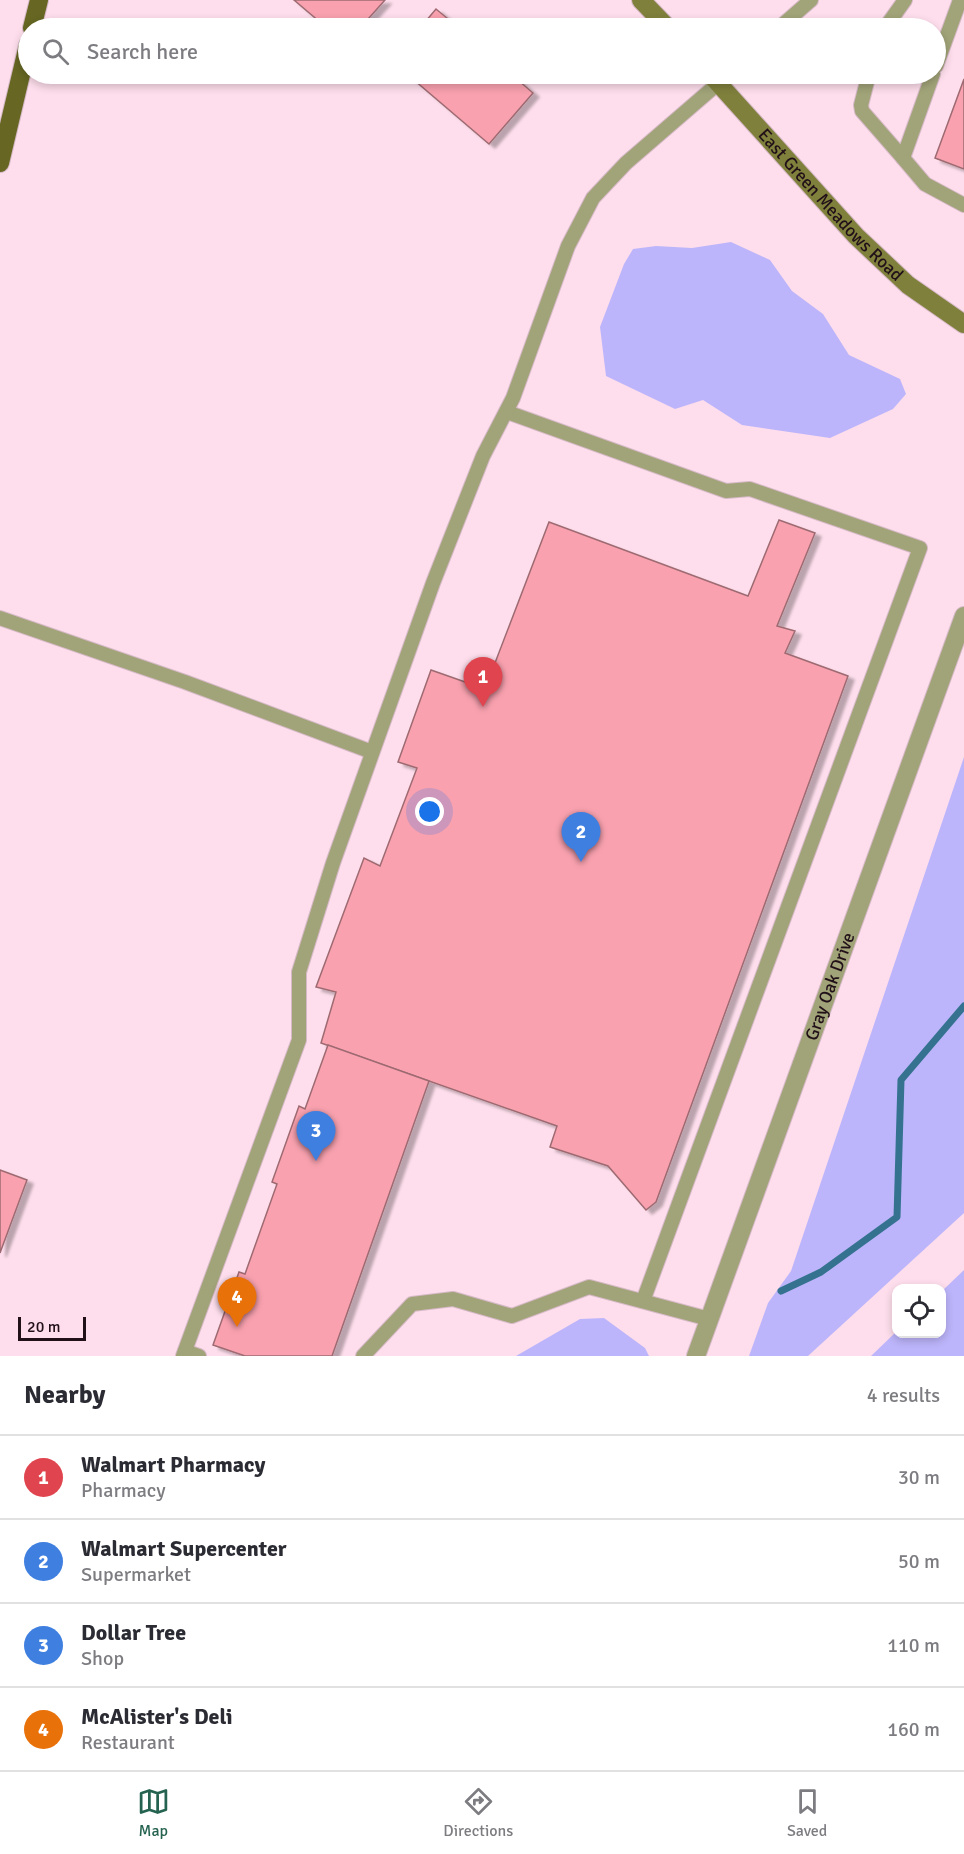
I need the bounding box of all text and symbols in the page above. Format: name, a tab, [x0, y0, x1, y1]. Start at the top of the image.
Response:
search box	[18, 18, 946, 84]
icon: search	[39, 35, 72, 68]
text: Search here	[87, 38, 198, 65]
street label: East Green Meadows Road	[753, 124, 908, 286]
pin: 1	[464, 658, 502, 707]
your location	[415, 797, 444, 826]
pin: 2	[562, 812, 600, 862]
street label: Gray Oak Drive	[800, 929, 859, 1044]
pin: 3	[296, 1112, 336, 1161]
pin: 4	[218, 1278, 256, 1327]
map controls	[892, 1284, 946, 1338]
button: locate	[892, 1284, 946, 1338]
scale bar	[18, 1314, 86, 1342]
text: 20 m	[27, 1317, 61, 1337]
text: Nearby	[24, 1379, 105, 1411]
text: 4 results	[867, 1383, 940, 1408]
text: Walmart Pharmacy	[81, 1451, 265, 1478]
text: 1	[38, 1465, 49, 1490]
text: 30 m	[898, 1465, 940, 1490]
text: Pharmacy	[81, 1478, 166, 1503]
text: Walmart Supercenter	[81, 1535, 287, 1562]
text: 2	[38, 1549, 49, 1574]
text: 50 m	[898, 1549, 940, 1574]
text: Supermarket	[81, 1562, 191, 1587]
text: Dollar Tree	[81, 1619, 186, 1646]
text: 3	[38, 1633, 49, 1658]
text: 110 m	[887, 1633, 940, 1658]
text: Shop	[81, 1646, 124, 1671]
text: McAlister's Deli	[81, 1703, 233, 1730]
text: 4	[38, 1717, 49, 1742]
text: 160 m	[887, 1717, 940, 1742]
text: Restaurant	[81, 1730, 175, 1755]
tab: Map	[137, 1785, 170, 1841]
tab: Directions	[443, 1785, 513, 1841]
tab: Saved	[787, 1785, 827, 1841]

